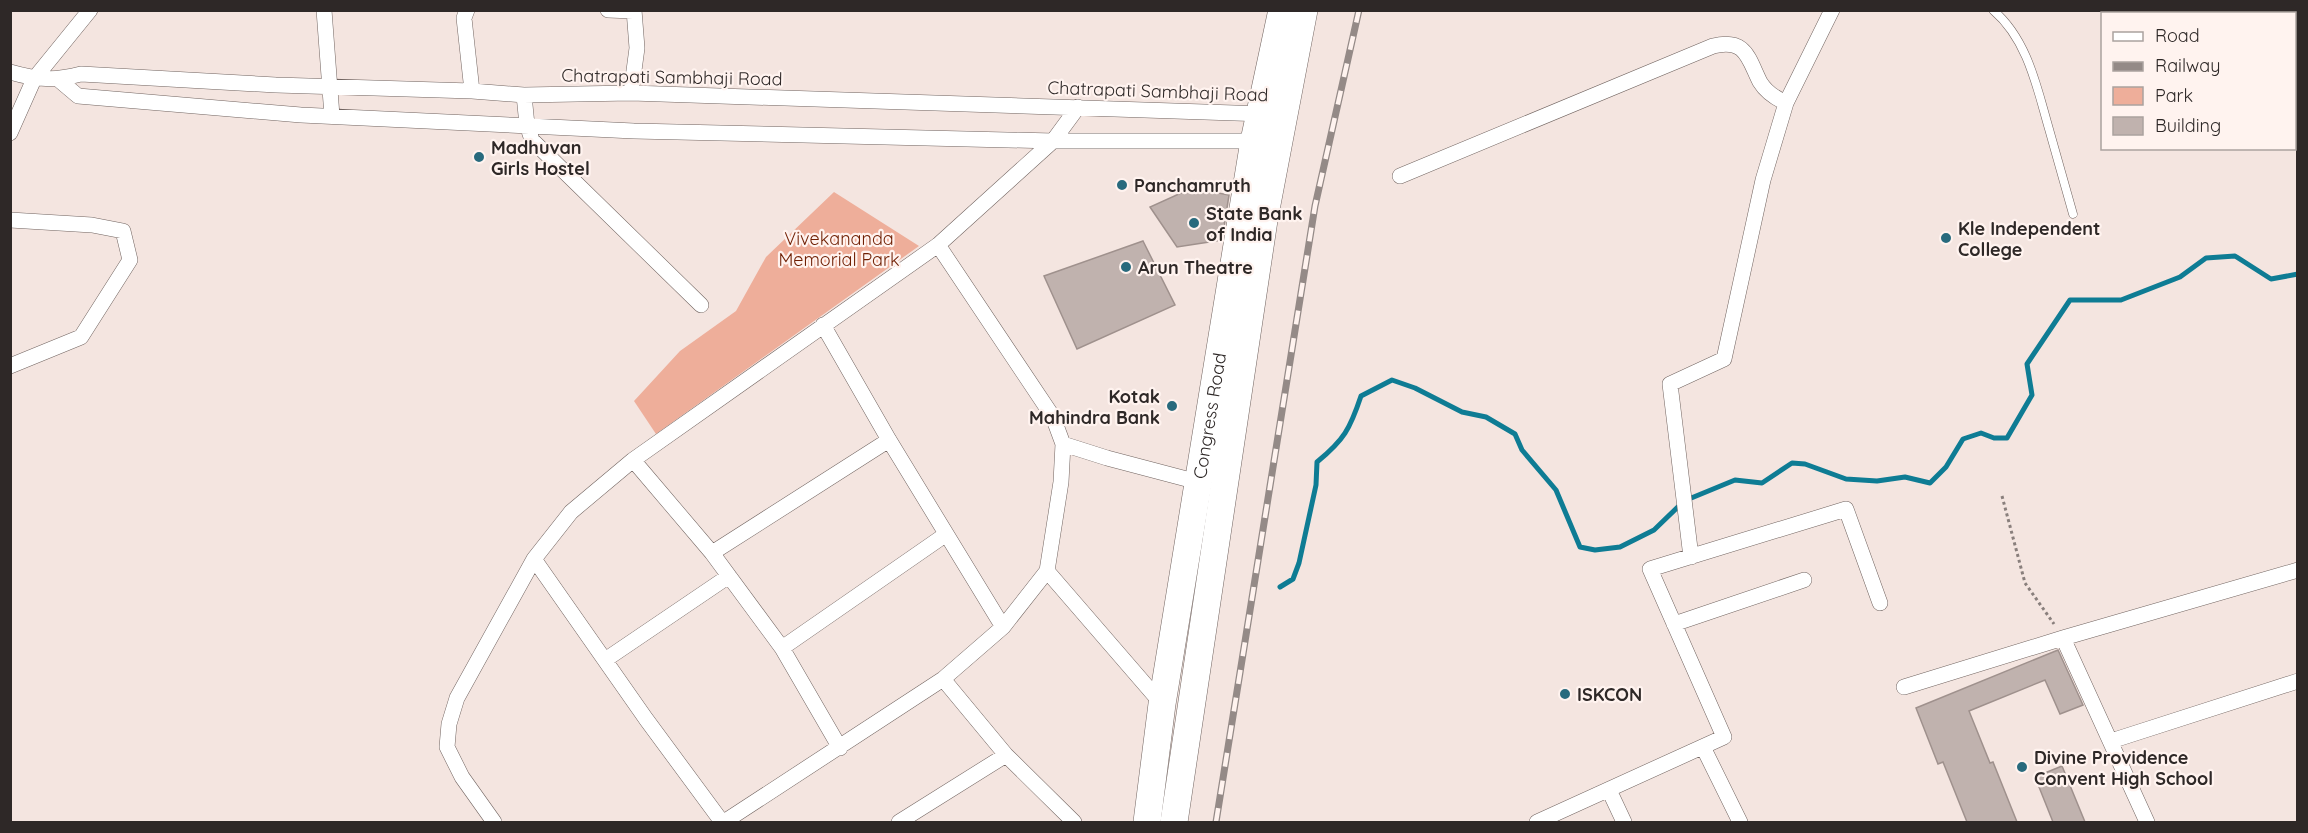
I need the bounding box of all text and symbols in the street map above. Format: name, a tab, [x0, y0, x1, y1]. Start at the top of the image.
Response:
legend	[2101, 12, 2296, 150]
text: Road	[2155, 24, 2200, 47]
text: Railway	[2155, 54, 2221, 77]
street label: Chatrapati Sambhaji Road	[561, 64, 783, 90]
street label: Chatrapati Sambhaji Road	[1047, 76, 1269, 106]
text: Park	[2155, 84, 2193, 107]
text: Building	[2155, 114, 2221, 137]
place label: Madhuvan Girls Hostel	[491, 136, 590, 180]
marker: Madhuvan Girls Hostel	[472, 150, 486, 164]
place label: Panchamruth	[1134, 174, 1251, 197]
marker: Panchamruth	[1115, 178, 1129, 192]
place label: State Bank of India	[1206, 202, 1302, 246]
marker: State Bank of India	[1187, 216, 1201, 230]
place label: Kle Independent College	[1958, 217, 2100, 261]
park label: Vivekananda Memorial Park	[778, 227, 900, 271]
marker: Kle Independent College	[1939, 231, 1953, 245]
place label: Arun Theatre	[1138, 256, 1253, 279]
marker: Arun Theatre	[1119, 260, 1133, 274]
street label: Congress Road	[1187, 351, 1231, 481]
place label: Kotak Mahindra Bank	[1029, 385, 1160, 429]
marker: Kotak Mahindra Bank	[1165, 399, 1179, 413]
place label: ISKCON	[1577, 683, 1642, 706]
marker: ISKCON	[1558, 687, 1572, 701]
place label: Divine Providence Convent High School	[2034, 746, 2213, 790]
marker: Divine Providence Convent High School	[2015, 760, 2029, 774]

